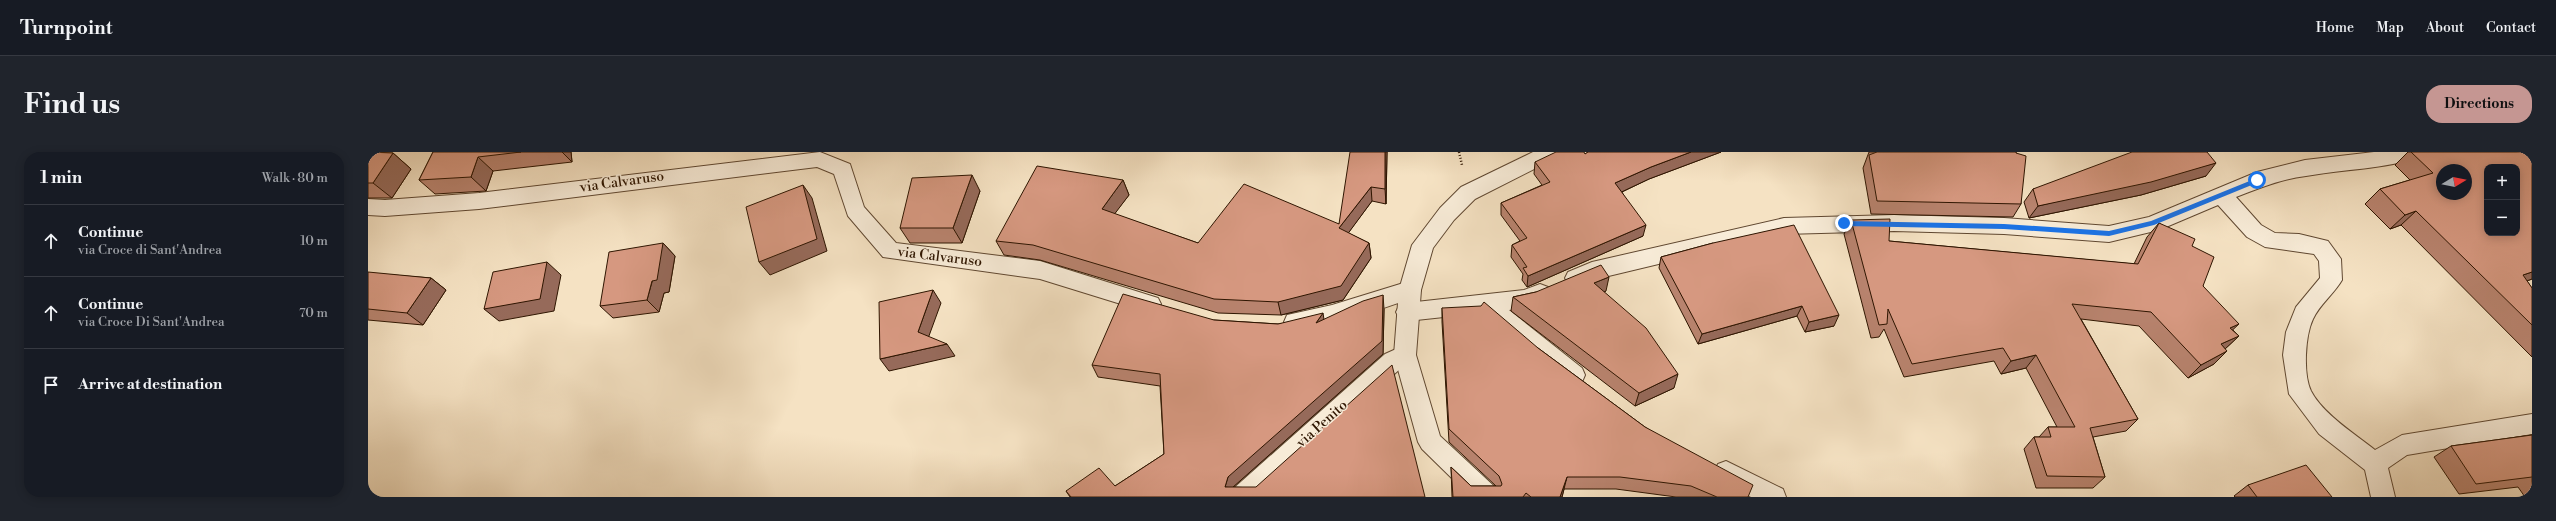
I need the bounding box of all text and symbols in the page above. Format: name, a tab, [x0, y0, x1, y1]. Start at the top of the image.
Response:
text: Turnpoint	[20, 16, 113, 40]
text: Home	[2316, 19, 2354, 37]
text: Map	[2376, 19, 2404, 37]
text: About	[2426, 19, 2464, 37]
text: Contact	[2486, 19, 2536, 37]
button: Directions	[2426, 85, 2532, 123]
text: Find us	[24, 87, 120, 122]
north arrow	[2436, 164, 2472, 200]
map controls	[2484, 164, 2520, 236]
button: +	[2484, 164, 2520, 200]
text: 1 min	[40, 167, 82, 189]
street label: via Calvaruso	[578, 167, 665, 197]
text: Walk · 80 m	[262, 170, 328, 186]
route start	[2248, 171, 2266, 189]
button: −	[2484, 200, 2520, 236]
route end	[1835, 214, 1853, 232]
text: Continue	[78, 223, 143, 242]
icon: ahead	[40, 230, 62, 252]
text: 10 m	[300, 233, 328, 249]
text: via Croce di Sant'Andrea	[78, 242, 222, 258]
street label: via Calvaruso	[896, 243, 983, 271]
text: Continue	[78, 295, 143, 314]
icon: ahead	[40, 302, 62, 324]
text: 70 m	[299, 305, 328, 321]
text: via Croce Di Sant'Andrea	[78, 314, 225, 330]
icon: arrive	[40, 374, 62, 396]
text: Arrive at destination	[78, 375, 222, 394]
street label: via Penito	[1292, 396, 1351, 452]

